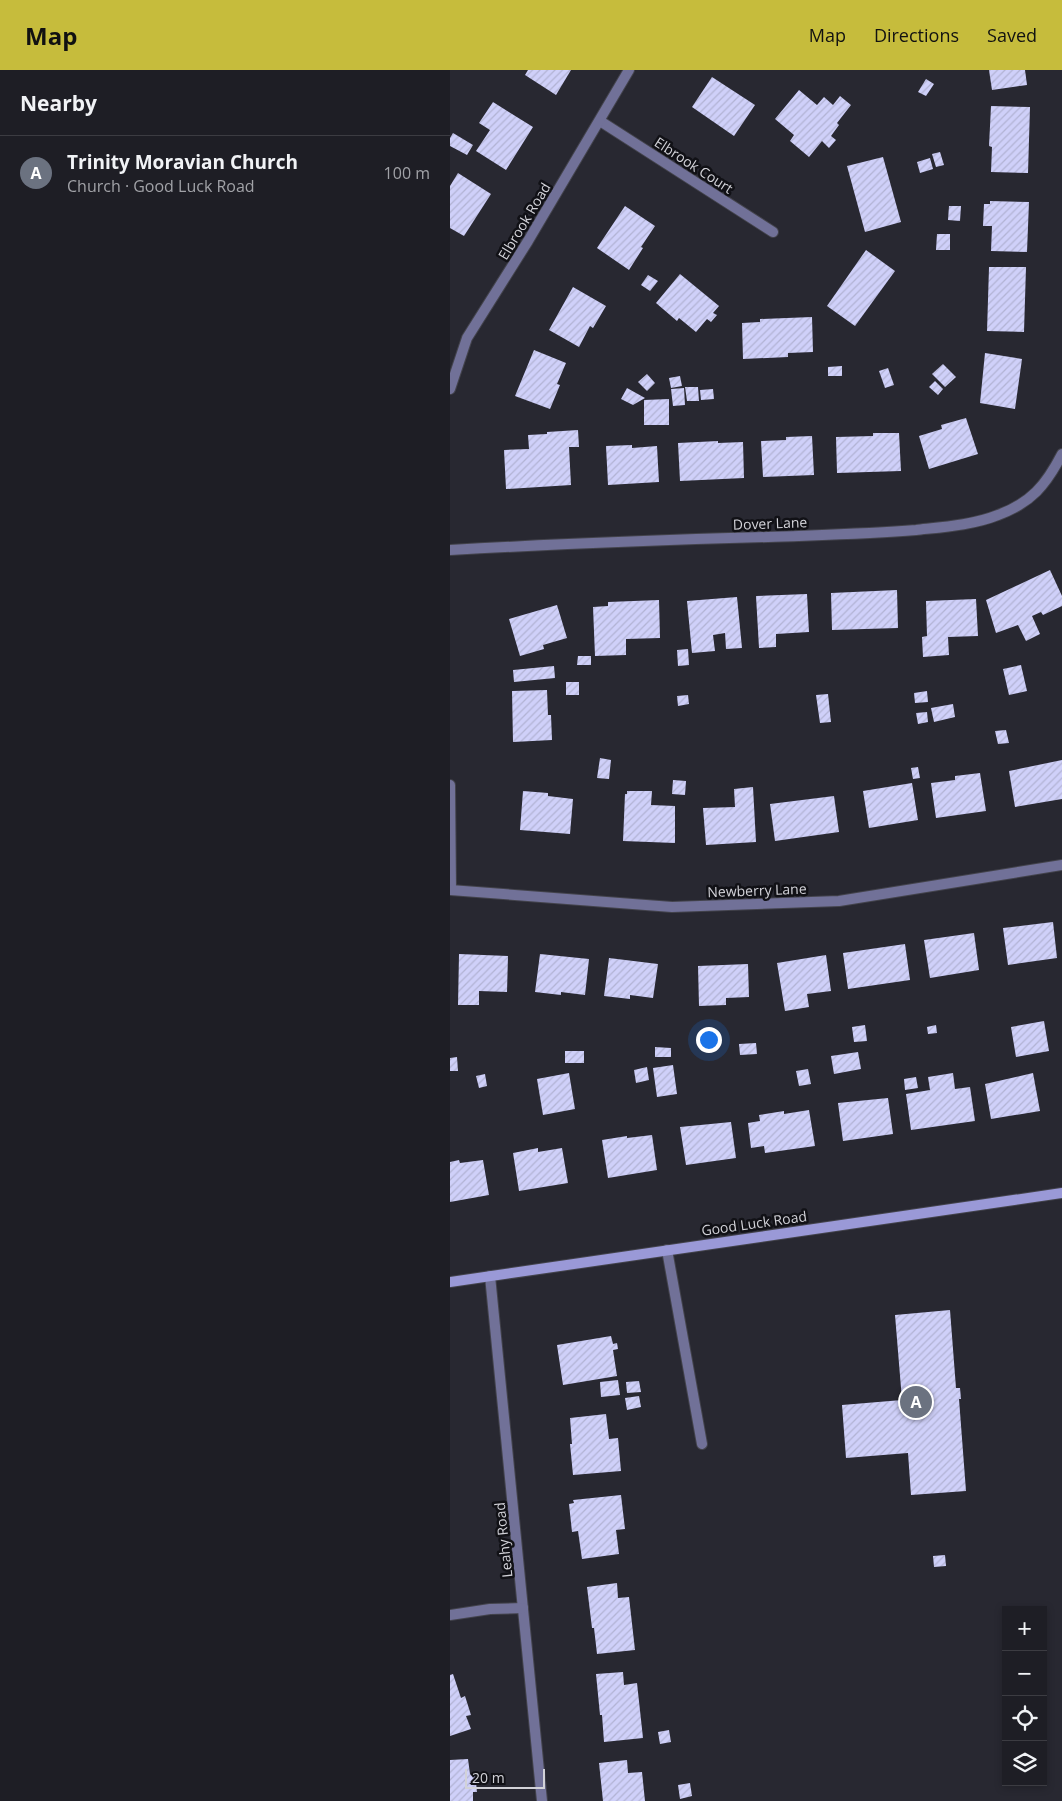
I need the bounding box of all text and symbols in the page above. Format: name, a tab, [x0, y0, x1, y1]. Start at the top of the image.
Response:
text: Map	[25, 19, 77, 52]
text: Map	[809, 23, 846, 47]
text: Directions	[874, 23, 959, 47]
text: Saved	[987, 23, 1037, 47]
text: Nearby	[20, 89, 97, 117]
street label: Elbrook Court	[651, 133, 737, 197]
text: Trinity Moravian Church	[67, 149, 298, 175]
text: A	[30, 162, 42, 184]
text: 100 m	[384, 162, 430, 184]
text: Church · Good Luck Road	[67, 175, 255, 197]
street label: Elbrook Road	[493, 179, 555, 263]
street label: Dover Lane	[733, 512, 808, 534]
street label: Newberry Lane	[707, 879, 807, 901]
your location	[696, 1027, 722, 1053]
street label: Good Luck Road	[700, 1206, 808, 1240]
pin: A	[900, 1383, 932, 1421]
street label: Leahy Road	[490, 1501, 516, 1579]
map controls	[1002, 1606, 1047, 1786]
button: +	[1002, 1606, 1047, 1651]
button: −	[1002, 1651, 1047, 1696]
button: locate	[1002, 1696, 1047, 1741]
button: layers	[1002, 1741, 1047, 1786]
scale bar	[465, 1766, 545, 1789]
text: 20 m	[472, 1768, 505, 1787]

